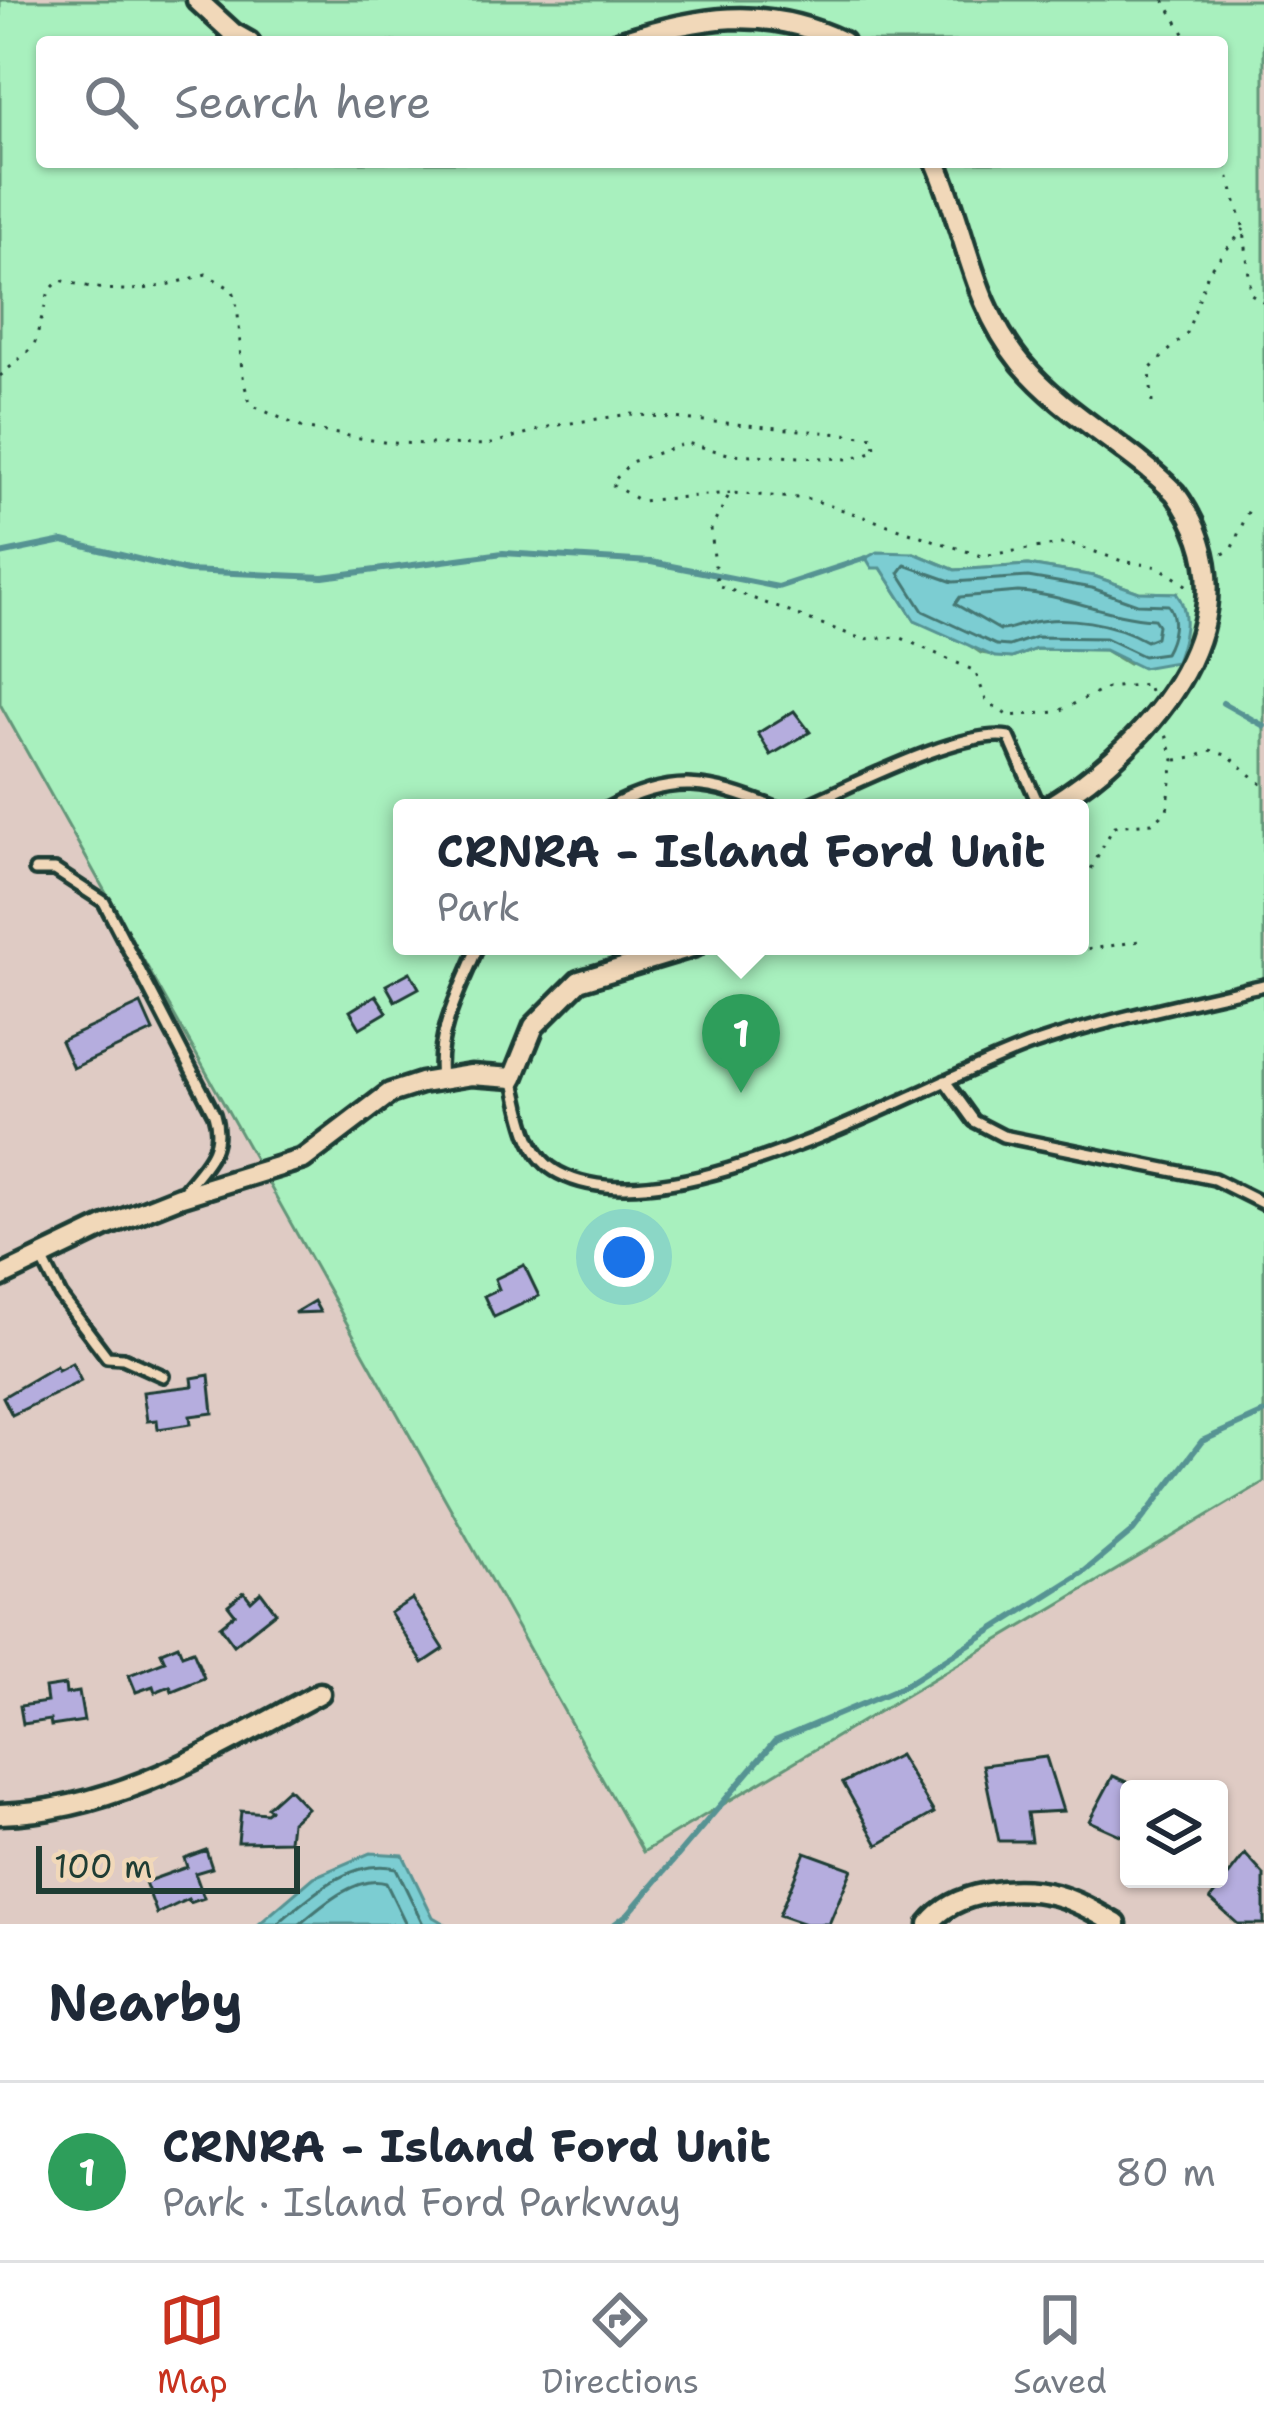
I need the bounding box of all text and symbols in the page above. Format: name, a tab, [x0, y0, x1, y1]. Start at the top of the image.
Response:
search box	[36, 36, 1228, 168]
icon: search	[78, 69, 144, 135]
text: Search here	[174, 72, 431, 132]
popup	[393, 799, 1089, 955]
text: CRNRA - Island Ford Unit	[437, 821, 1045, 881]
text: Park	[437, 881, 520, 933]
pin: 1	[702, 994, 780, 1093]
your location	[594, 1227, 654, 1287]
map controls	[1120, 1780, 1228, 1888]
button: layers	[1120, 1780, 1228, 1888]
scale bar	[36, 1840, 300, 1893]
text: 100 m	[54, 1844, 153, 1889]
text: Nearby	[48, 1968, 243, 2036]
text: CRNRA - Island Ford Unit	[162, 2116, 771, 2176]
text: 1	[78, 2146, 96, 2198]
text: 80 m	[1115, 2146, 1216, 2198]
text: Park · Island Ford Parkway	[162, 2176, 681, 2228]
tab: Map	[157, 2287, 228, 2404]
tab: Directions	[542, 2287, 699, 2404]
tab: Saved	[1013, 2287, 1107, 2404]

